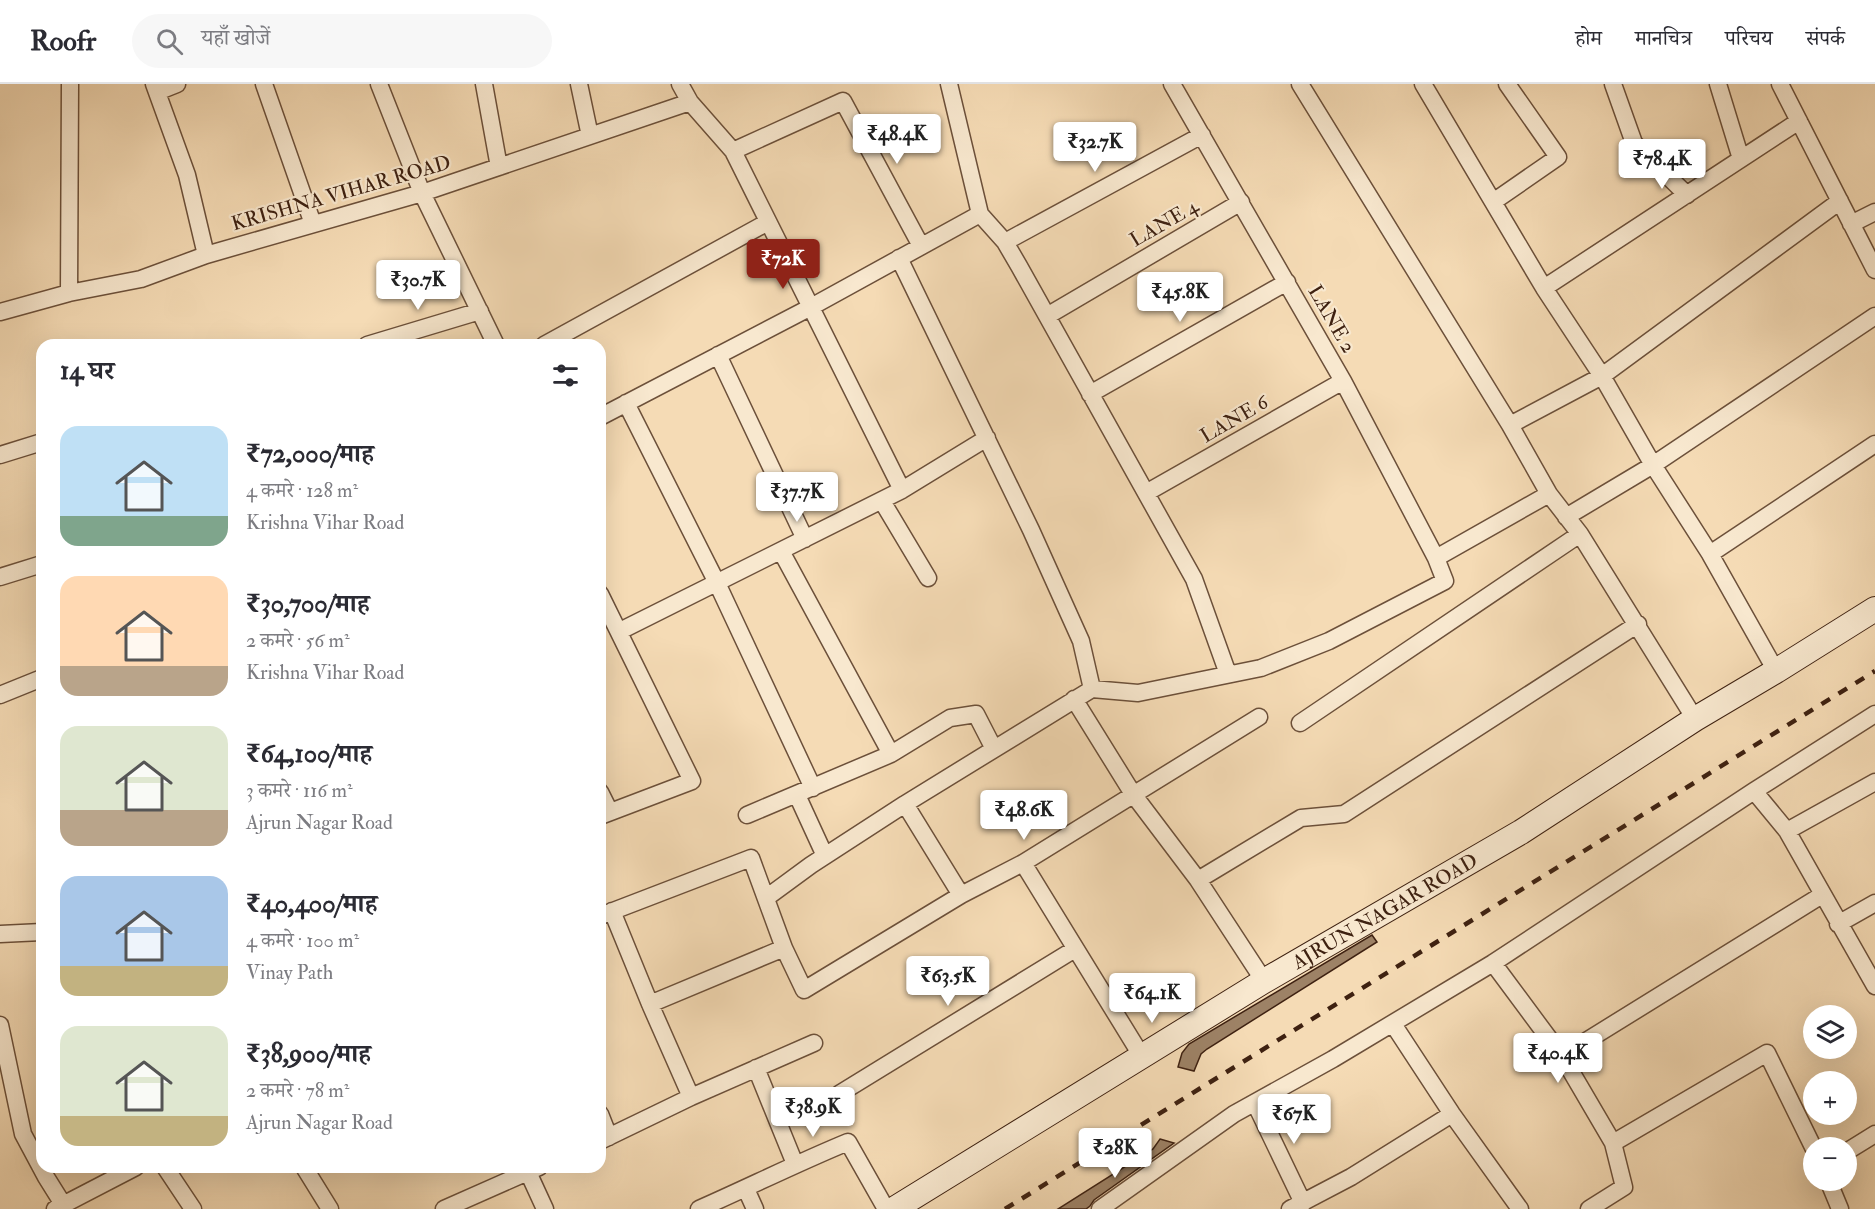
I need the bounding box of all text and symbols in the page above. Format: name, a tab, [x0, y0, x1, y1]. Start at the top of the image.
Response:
search box	[132, 14, 552, 68]
text: Roofr	[30, 24, 96, 59]
text: यहाँ खोजें	[201, 24, 270, 52]
icon: search	[153, 25, 186, 58]
text: होम	[1575, 25, 1602, 52]
text: मानचित्र	[1635, 25, 1692, 52]
text: परिचय	[1725, 25, 1773, 52]
text: संपर्क	[1806, 25, 1845, 52]
pin: ₹48.4K	[848, 114, 946, 165]
text: ₹48.4K	[867, 121, 927, 146]
pin: ₹32.7K	[1046, 122, 1144, 173]
text: ₹32.7K	[1067, 129, 1123, 154]
pin: ₹78.4K	[1613, 139, 1711, 190]
text: ₹78.4K	[1633, 146, 1691, 171]
street label: KRISHNA VIHAR ROAD	[228, 150, 454, 236]
street label: LANE 4	[1125, 193, 1204, 253]
pin: ₹72K	[747, 239, 819, 290]
text: ₹72K	[761, 246, 805, 271]
pin: ₹30.7K	[369, 260, 467, 311]
text: ₹30.7K	[390, 267, 446, 292]
pin: ₹45.8K	[1131, 272, 1229, 323]
text: ₹45.8K	[1151, 279, 1209, 304]
street label: LANE 2	[1303, 281, 1361, 357]
text: 14 घर	[60, 355, 115, 387]
icon: filters	[549, 359, 582, 392]
street label: LANE 6	[1196, 389, 1273, 448]
text: ₹72,000/माह	[246, 438, 374, 470]
icon: home	[108, 450, 180, 522]
pin: ₹37.7K	[748, 472, 846, 523]
text: 4 कमरे · 128 m²	[246, 478, 358, 503]
text: ₹37.7K	[770, 479, 824, 504]
text: Krishna Vihar Road	[246, 510, 404, 535]
text: ₹30,700/माह	[246, 588, 370, 620]
icon: home	[108, 600, 180, 672]
text: 2 कमरे · 56 m²	[246, 628, 350, 653]
text: Krishna Vihar Road	[246, 660, 404, 685]
text: ₹64,100/माह	[246, 738, 372, 770]
icon: home	[108, 750, 180, 822]
text: 3 कमरे · 116 m²	[246, 778, 353, 803]
pin: ₹48.6K	[975, 790, 1073, 841]
text: ₹48.6K	[994, 797, 1054, 822]
text: Ajrun Nagar Road	[246, 810, 393, 835]
street label: AJRUN NAGAR ROAD	[1287, 848, 1482, 975]
text: ₹40,400/माह	[246, 888, 377, 920]
icon: home	[108, 900, 180, 972]
text: 4 कमरे · 100 m²	[246, 928, 359, 953]
pin: ₹63.5K	[899, 956, 997, 1007]
text: Vinay Path	[246, 960, 333, 985]
text: ₹63.5K	[920, 963, 976, 988]
pin: ₹64.1K	[1103, 973, 1201, 1024]
text: ₹64.1K	[1123, 980, 1181, 1005]
map controls	[1803, 1005, 1857, 1191]
button: layers	[1803, 1005, 1857, 1059]
pin: ₹40.4K	[1509, 1033, 1607, 1084]
text: ₹38,900/माह	[246, 1038, 371, 1070]
text: ₹40.4K	[1527, 1040, 1589, 1065]
icon: home	[108, 1050, 180, 1122]
button: +	[1803, 1071, 1857, 1125]
text: 2 कमरे · 78 m²	[246, 1078, 349, 1103]
pin: ₹38.9K	[764, 1087, 862, 1138]
text: ₹38.9K	[785, 1094, 841, 1119]
pin: ₹67K	[1258, 1094, 1330, 1145]
text: ₹67K	[1272, 1101, 1316, 1126]
text: Ajrun Nagar Road	[246, 1110, 393, 1135]
pin: ₹28K	[1079, 1128, 1151, 1179]
text: ₹28K	[1093, 1135, 1137, 1160]
button: −	[1803, 1137, 1857, 1191]

